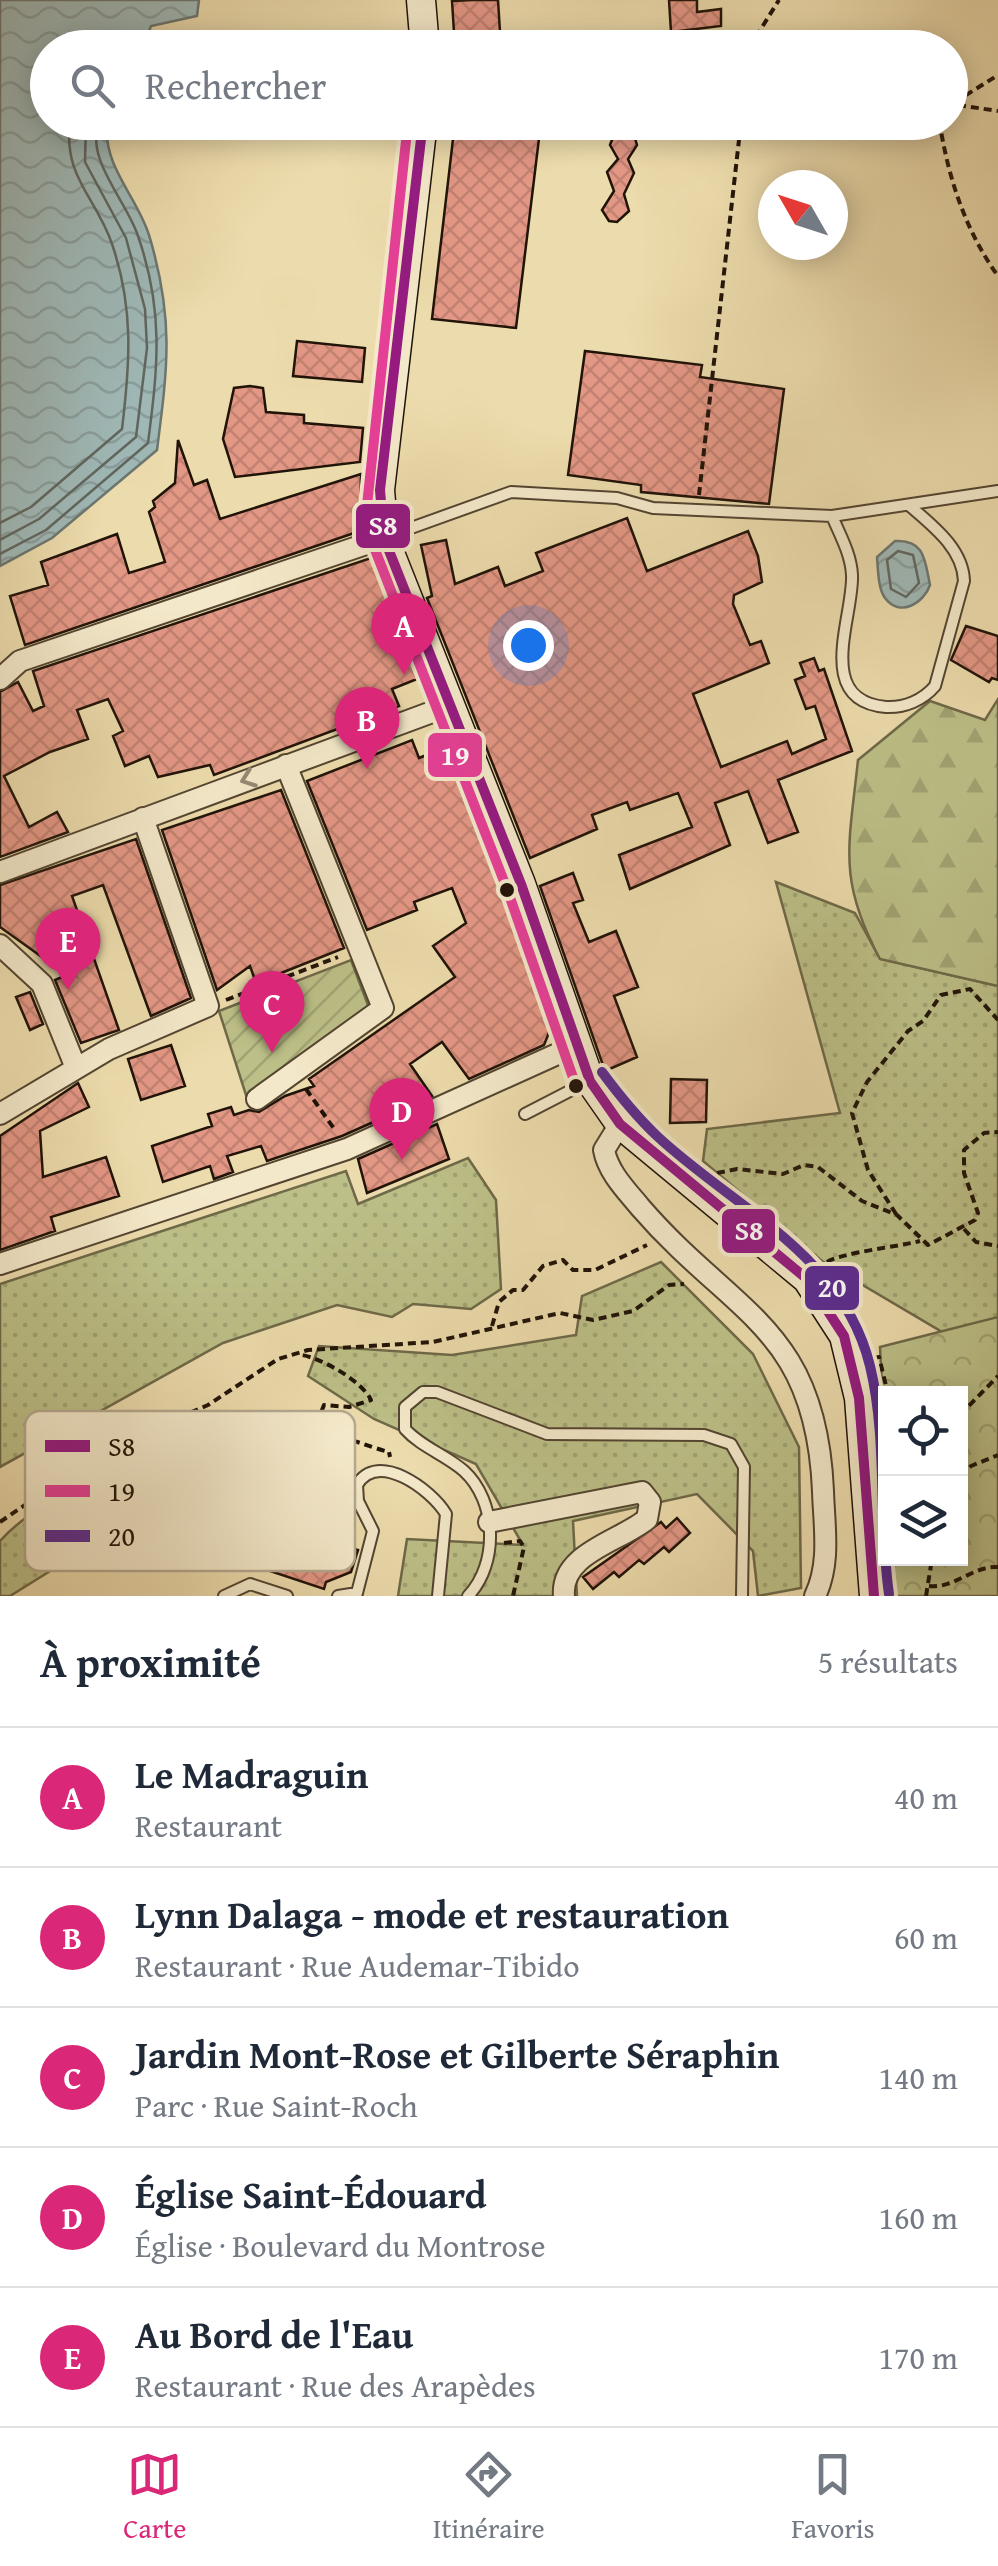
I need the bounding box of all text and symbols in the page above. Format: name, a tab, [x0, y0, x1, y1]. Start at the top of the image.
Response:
search box	[30, 30, 968, 140]
text: Rechercher	[145, 57, 326, 113]
icon: search	[65, 58, 120, 113]
north arrow	[758, 170, 848, 260]
line badge: S8	[354, 502, 412, 550]
text: S8	[368, 504, 398, 545]
pin: A	[372, 592, 436, 675]
your location	[503, 620, 554, 671]
pin: B	[334, 686, 400, 769]
line badge: 19	[426, 731, 484, 779]
text: 19	[440, 734, 470, 775]
one-way arrow	[241, 767, 258, 788]
unlabelled marker	[497, 880, 517, 900]
pin: E	[36, 908, 100, 990]
pin: C	[240, 970, 304, 1053]
unlabelled marker	[566, 1076, 586, 1096]
pin: D	[370, 1078, 434, 1160]
line badge: S8	[720, 1207, 777, 1255]
text: S8	[734, 1209, 764, 1250]
line badge: 20	[803, 1264, 861, 1312]
text: 20	[817, 1266, 847, 1307]
map controls	[878, 1386, 968, 1566]
button: locate	[878, 1386, 968, 1476]
legend	[25, 1411, 355, 1571]
text: S8	[108, 1425, 135, 1466]
text: 19	[108, 1470, 135, 1511]
button: layers	[878, 1476, 968, 1566]
text: 20	[108, 1515, 135, 1556]
text: À proximité	[40, 1631, 261, 1692]
text: 5 résultats	[818, 1638, 958, 1685]
text: Le Madraguin	[135, 1746, 368, 1802]
text: A	[62, 1774, 83, 1821]
text: 40 m	[894, 1774, 958, 1821]
text: Restaurant	[135, 1802, 282, 1849]
text: Lynn Dalaga - mode et restauration	[135, 1886, 729, 1942]
text: B	[63, 1914, 82, 1961]
text: 60 m	[894, 1914, 958, 1961]
text: Restaurant · Rue Audemar-Tibido	[135, 1942, 579, 1989]
text: Jardin Mont-Rose et Gilberte Séraphin	[135, 2026, 780, 2082]
text: C	[63, 2054, 82, 2101]
text: 140 m	[879, 2054, 958, 2101]
text: Parc · Rue Saint-Roch	[135, 2082, 418, 2129]
text: Église Saint-Édouard	[135, 2166, 487, 2222]
text: D	[62, 2194, 83, 2241]
text: 160 m	[879, 2194, 958, 2241]
text: Église · Boulevard du Montrose	[135, 2222, 545, 2269]
text: Au Bord de l'Eau	[135, 2306, 413, 2362]
text: E	[64, 2334, 81, 2381]
text: 170 m	[879, 2334, 958, 2381]
text: Restaurant · Rue des Arapèdes	[135, 2362, 536, 2409]
tab: Carte	[123, 2447, 186, 2548]
tab: Itinéraire	[433, 2447, 545, 2548]
tab: Favoris	[791, 2447, 875, 2548]

